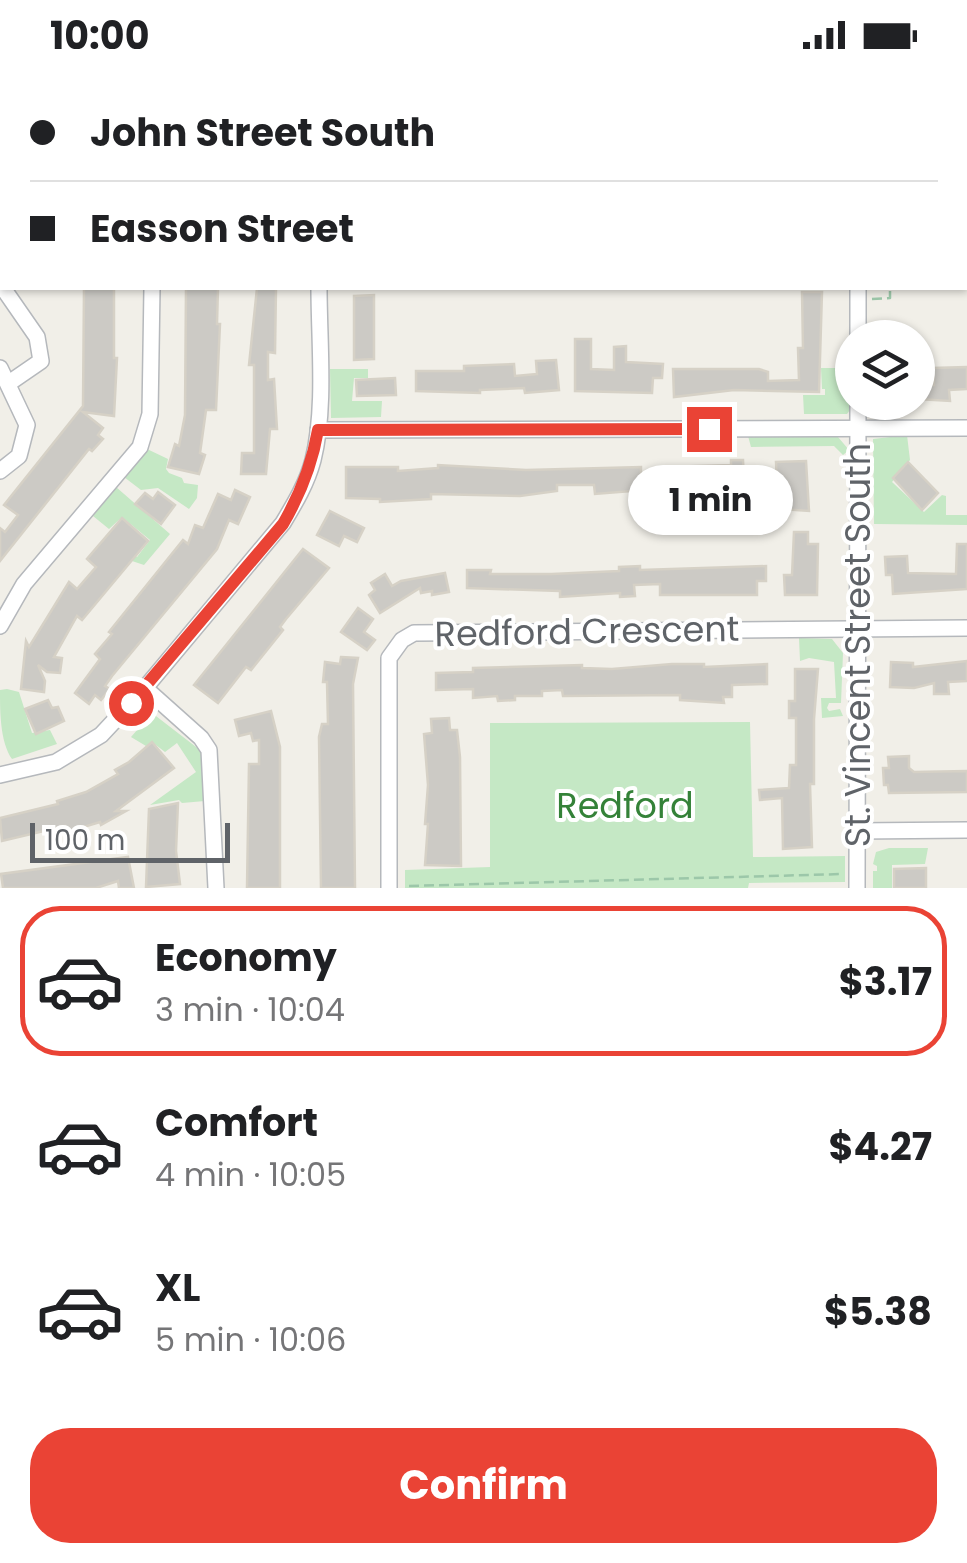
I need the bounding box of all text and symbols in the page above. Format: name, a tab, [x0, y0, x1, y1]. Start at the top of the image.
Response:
text: 10:00	[50, 9, 149, 62]
text: John Street South	[90, 106, 435, 159]
text: Easson Street	[90, 202, 354, 255]
map controls	[835, 320, 935, 420]
button: layers	[835, 320, 935, 420]
route end	[687, 407, 732, 452]
street label: St. Vincent Street South	[833, 443, 882, 847]
callout: 1 min	[626, 464, 792, 534]
text: 1 min	[669, 477, 752, 522]
street label: Redford Crescent	[434, 604, 740, 658]
route start	[109, 681, 154, 726]
park label: Redford	[556, 781, 694, 830]
scale bar	[30, 818, 230, 863]
text: 100 m	[45, 821, 125, 860]
text: Economy	[155, 931, 337, 984]
icon: car	[35, 936, 125, 1026]
text: $3.17	[839, 955, 932, 1008]
text: 3 min · 10:04	[155, 987, 345, 1032]
text: Comfort	[155, 1096, 318, 1149]
icon: car	[35, 1101, 125, 1191]
text: $4.27	[829, 1120, 932, 1173]
text: 4 min · 10:05	[155, 1152, 346, 1197]
text: XL	[155, 1261, 200, 1314]
icon: car	[35, 1266, 125, 1356]
text: $5.38	[824, 1285, 932, 1338]
text: 5 min · 10:06	[155, 1317, 346, 1362]
button: Confirm	[30, 1428, 937, 1543]

